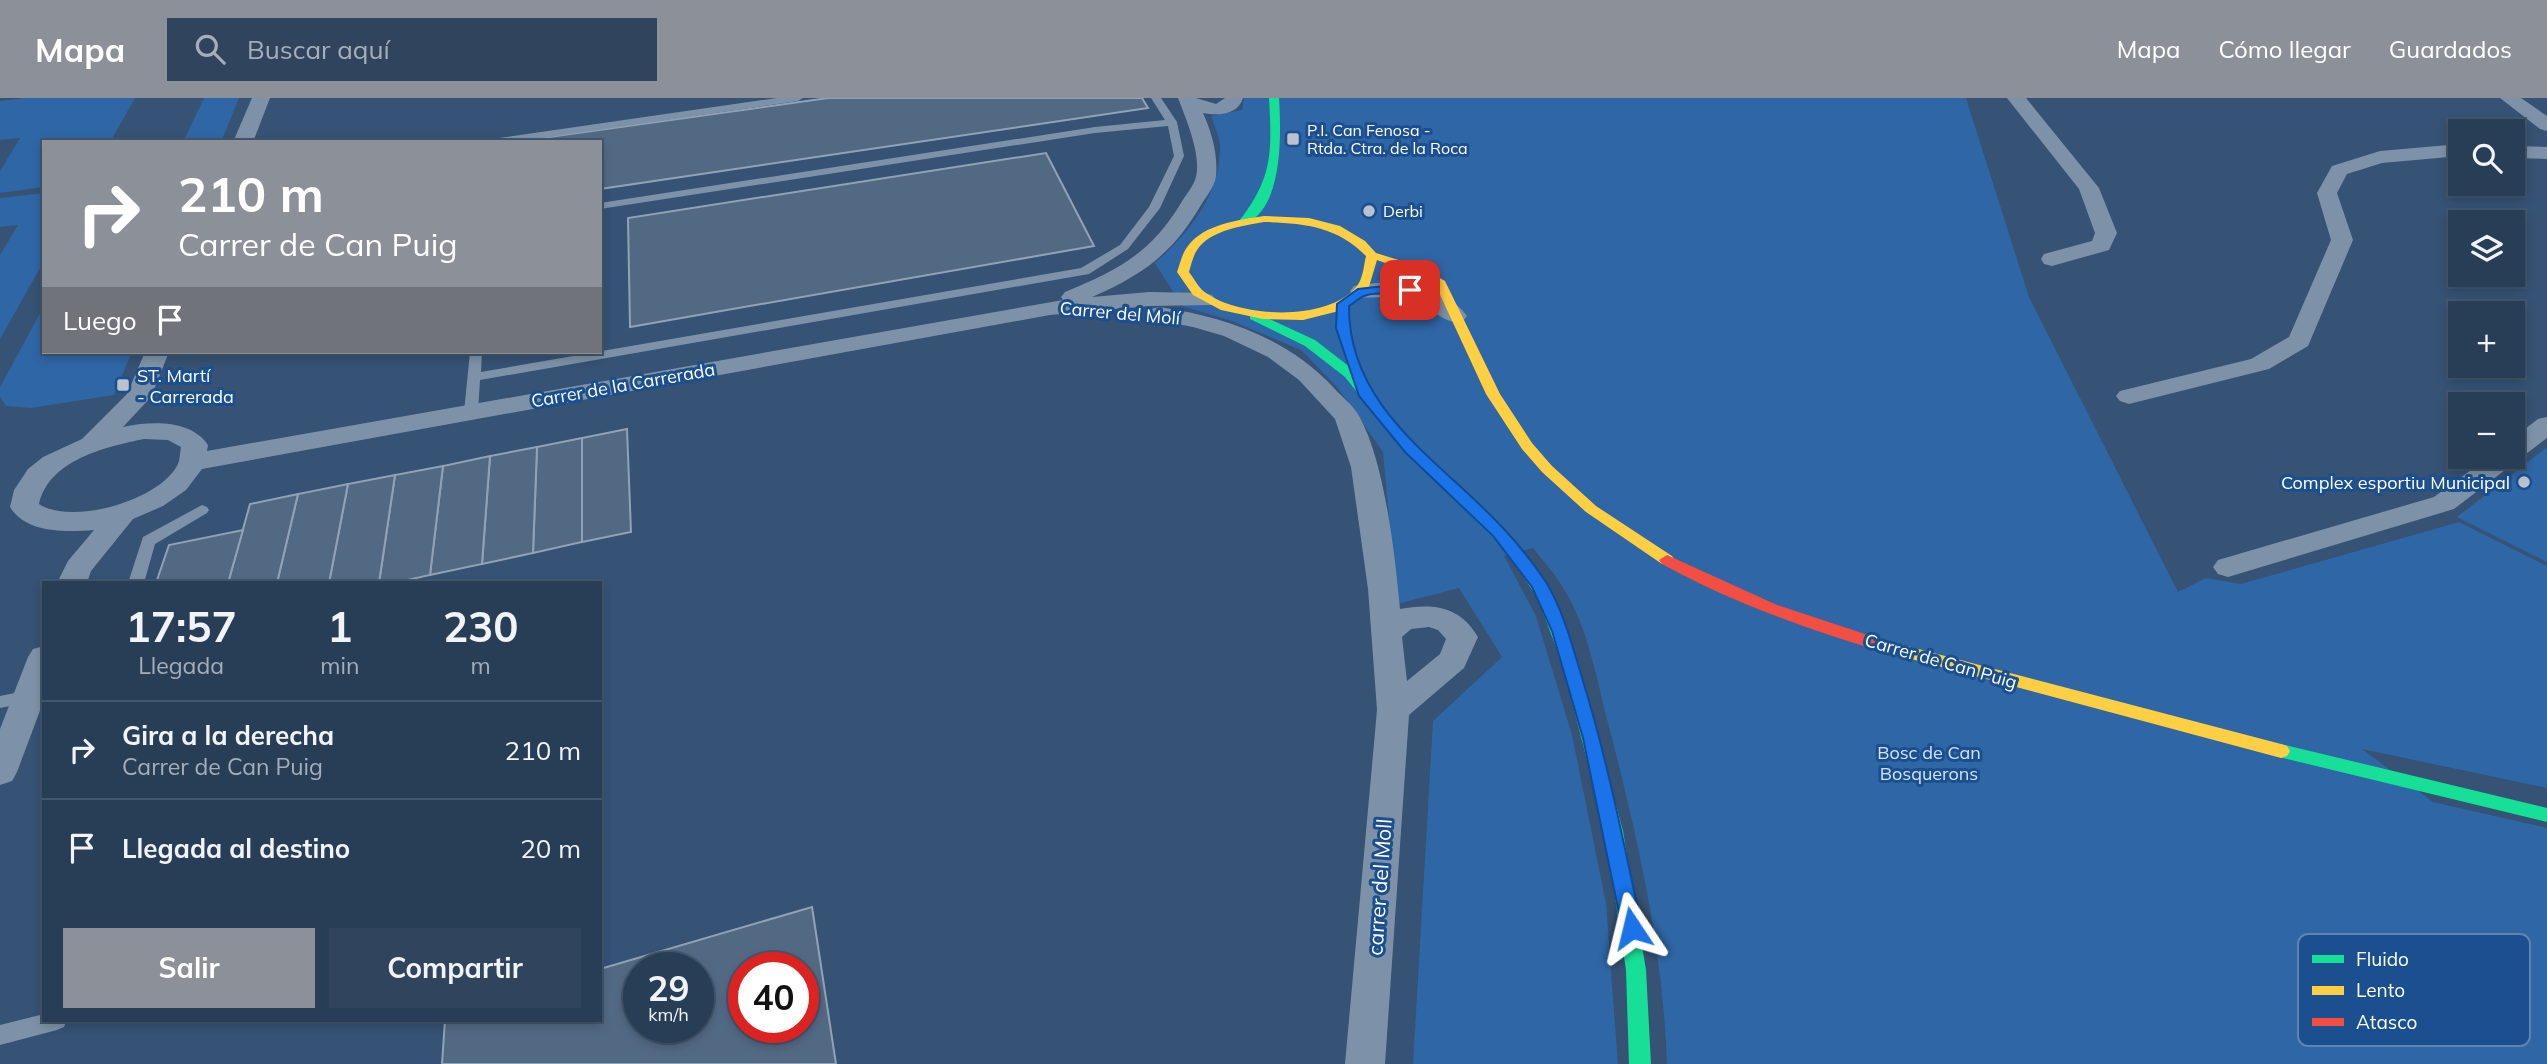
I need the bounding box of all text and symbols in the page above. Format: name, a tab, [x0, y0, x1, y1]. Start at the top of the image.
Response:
search box	[167, 18, 657, 81]
text: Mapa	[35, 29, 125, 70]
icon: search	[191, 30, 229, 68]
text: Buscar aquí	[247, 33, 390, 66]
text: Mapa	[2117, 34, 2180, 64]
text: Cómo llegar	[2218, 34, 2351, 64]
text: Guardados	[2389, 34, 2512, 64]
map controls	[2448, 119, 2525, 469]
button: search	[2448, 119, 2525, 196]
place label: P.I. Can Fenosa - Rtda. Ctra. de la Roca	[1307, 120, 1468, 158]
marker: P.I. Can Fenosa - Rtda. Ctra. de la Roca	[1285, 131, 1301, 147]
text: 210 m	[178, 163, 324, 224]
icon: right	[63, 168, 154, 259]
place label: Derbi	[1383, 201, 1423, 221]
marker: Derbi	[1361, 203, 1377, 219]
button: layers	[2448, 210, 2525, 287]
text: Carrer de Can Puig	[178, 224, 458, 264]
pin	[1380, 260, 1440, 320]
icon: arrive	[1391, 271, 1429, 309]
street label: Carrer del Molí	[1059, 296, 1183, 330]
icon: arrive	[151, 301, 189, 339]
button: +	[2448, 301, 2525, 378]
text: Luego	[63, 304, 137, 337]
street label: Carrer de la Carrerada	[529, 358, 717, 412]
place label: ST. Martí - Carrerada	[137, 364, 234, 408]
marker: ST. Martí - Carrerada	[115, 377, 131, 393]
button: −	[2448, 392, 2525, 469]
place label: Complex esportiu Municipal	[2281, 471, 2510, 494]
marker: Complex esportiu Municipal	[2516, 474, 2532, 490]
text: 17:57	[126, 600, 237, 653]
text: 1	[327, 600, 352, 653]
text: 230	[443, 600, 518, 653]
street label: Carrer de Can Puig	[1862, 628, 2020, 694]
text: Llegada	[138, 651, 224, 680]
text: min	[320, 651, 359, 680]
text: m	[471, 651, 491, 680]
text: Gira a la derecha	[122, 719, 334, 752]
icon: right	[63, 731, 101, 769]
text: 210 m	[505, 734, 581, 767]
park label: Bosc de Can Bosquerons	[1877, 741, 1981, 785]
text: Carrer de Can Puig	[122, 752, 323, 781]
street label: carrer del Moll	[1361, 818, 1397, 956]
icon: arrive	[63, 829, 101, 867]
text: Llegada al destino	[122, 832, 350, 865]
text: 20 m	[520, 832, 581, 865]
position arrow	[1595, 891, 1669, 965]
button: Salir	[63, 928, 315, 1008]
button: Compartir	[329, 928, 581, 1008]
legend	[2298, 934, 2530, 1046]
text: Fluido	[2356, 947, 2409, 971]
speed limit sign: 40	[728, 952, 819, 1043]
text: 29	[647, 966, 690, 1010]
text: Lento	[2356, 978, 2405, 1002]
text: km/h	[648, 1003, 689, 1026]
text: Atasco	[2356, 1010, 2417, 1034]

